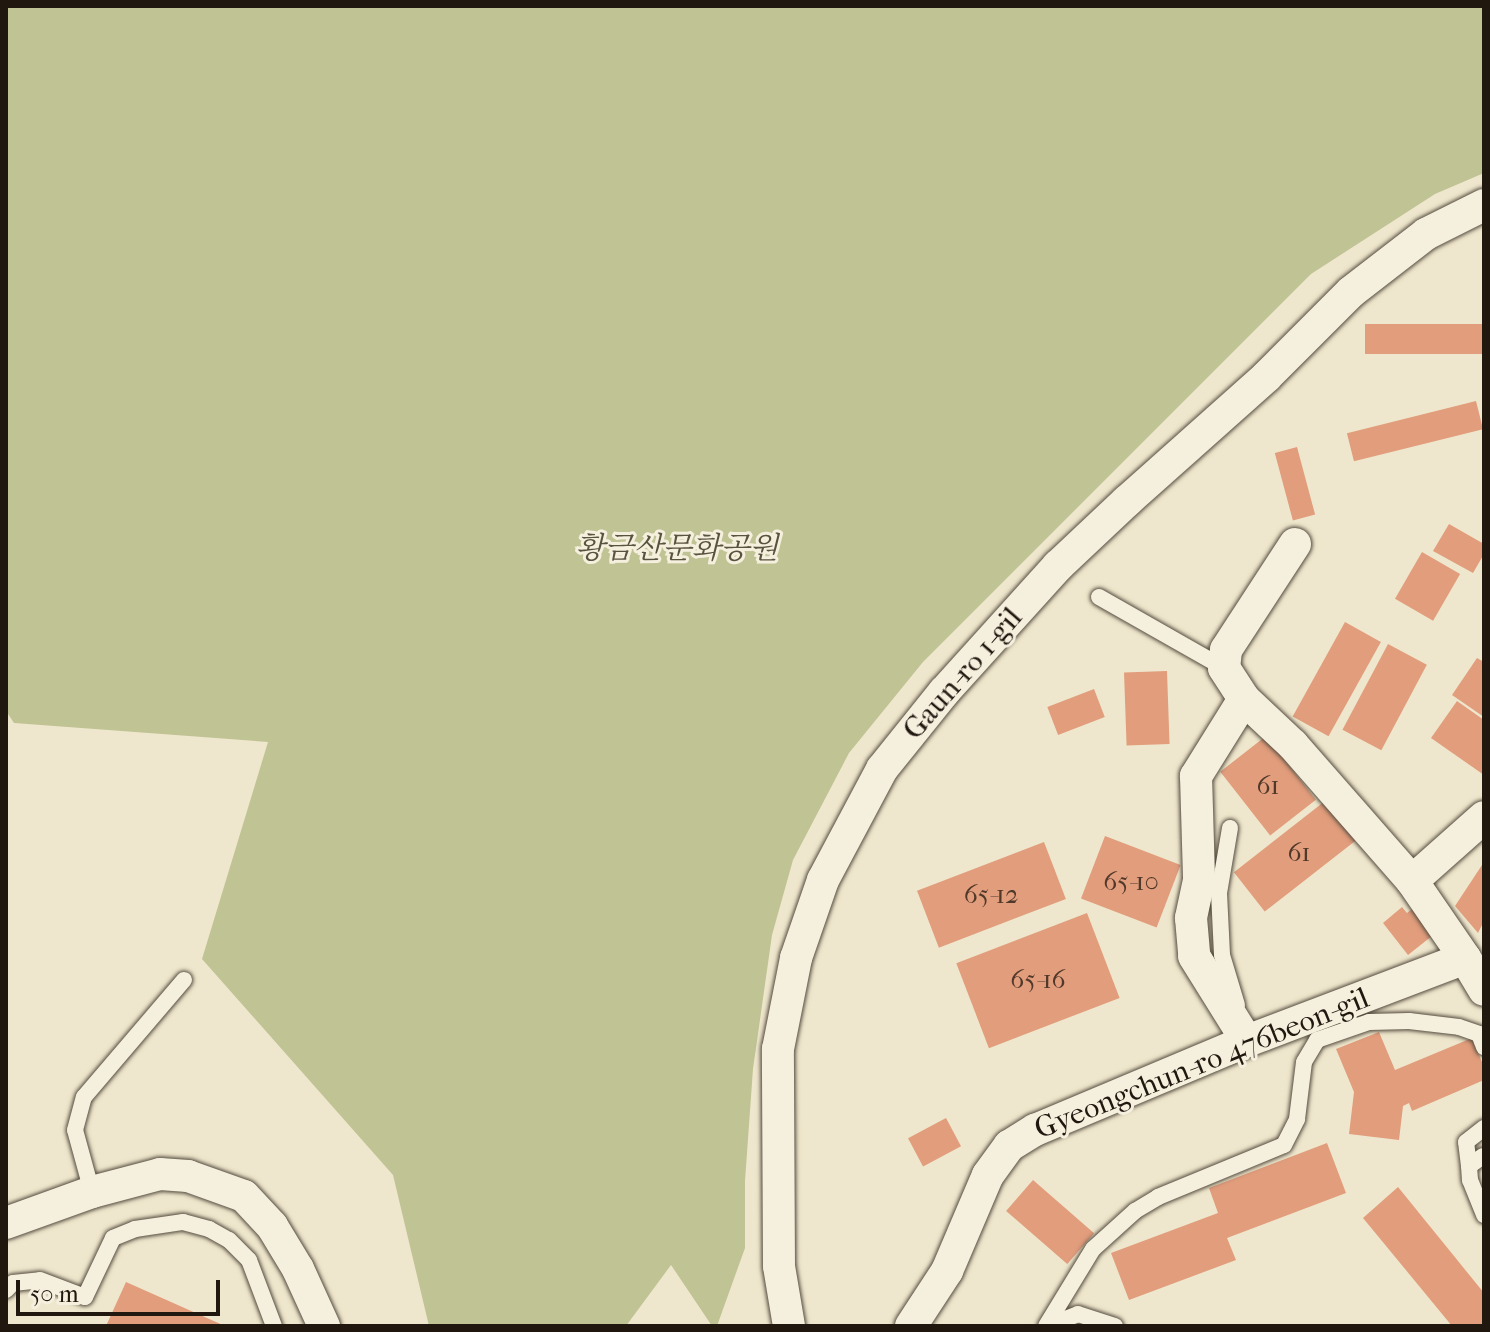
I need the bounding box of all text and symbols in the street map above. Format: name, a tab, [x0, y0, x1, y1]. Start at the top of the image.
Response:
park label: 황금산문화공원	[576, 531, 778, 567]
street label: Gaun-ro 1-gil	[896, 601, 1030, 747]
house number: 61	[1256, 770, 1280, 802]
house number: 61	[1287, 837, 1311, 869]
house number: 65-10	[1103, 866, 1159, 898]
house number: 65-12	[964, 879, 1018, 911]
house number: 65-16	[1010, 964, 1066, 996]
street label: Gyeongchun-ro 476beon-gil	[1030, 980, 1374, 1148]
scale bar	[20, 1264, 224, 1314]
text: 50 m	[30, 1280, 79, 1308]

